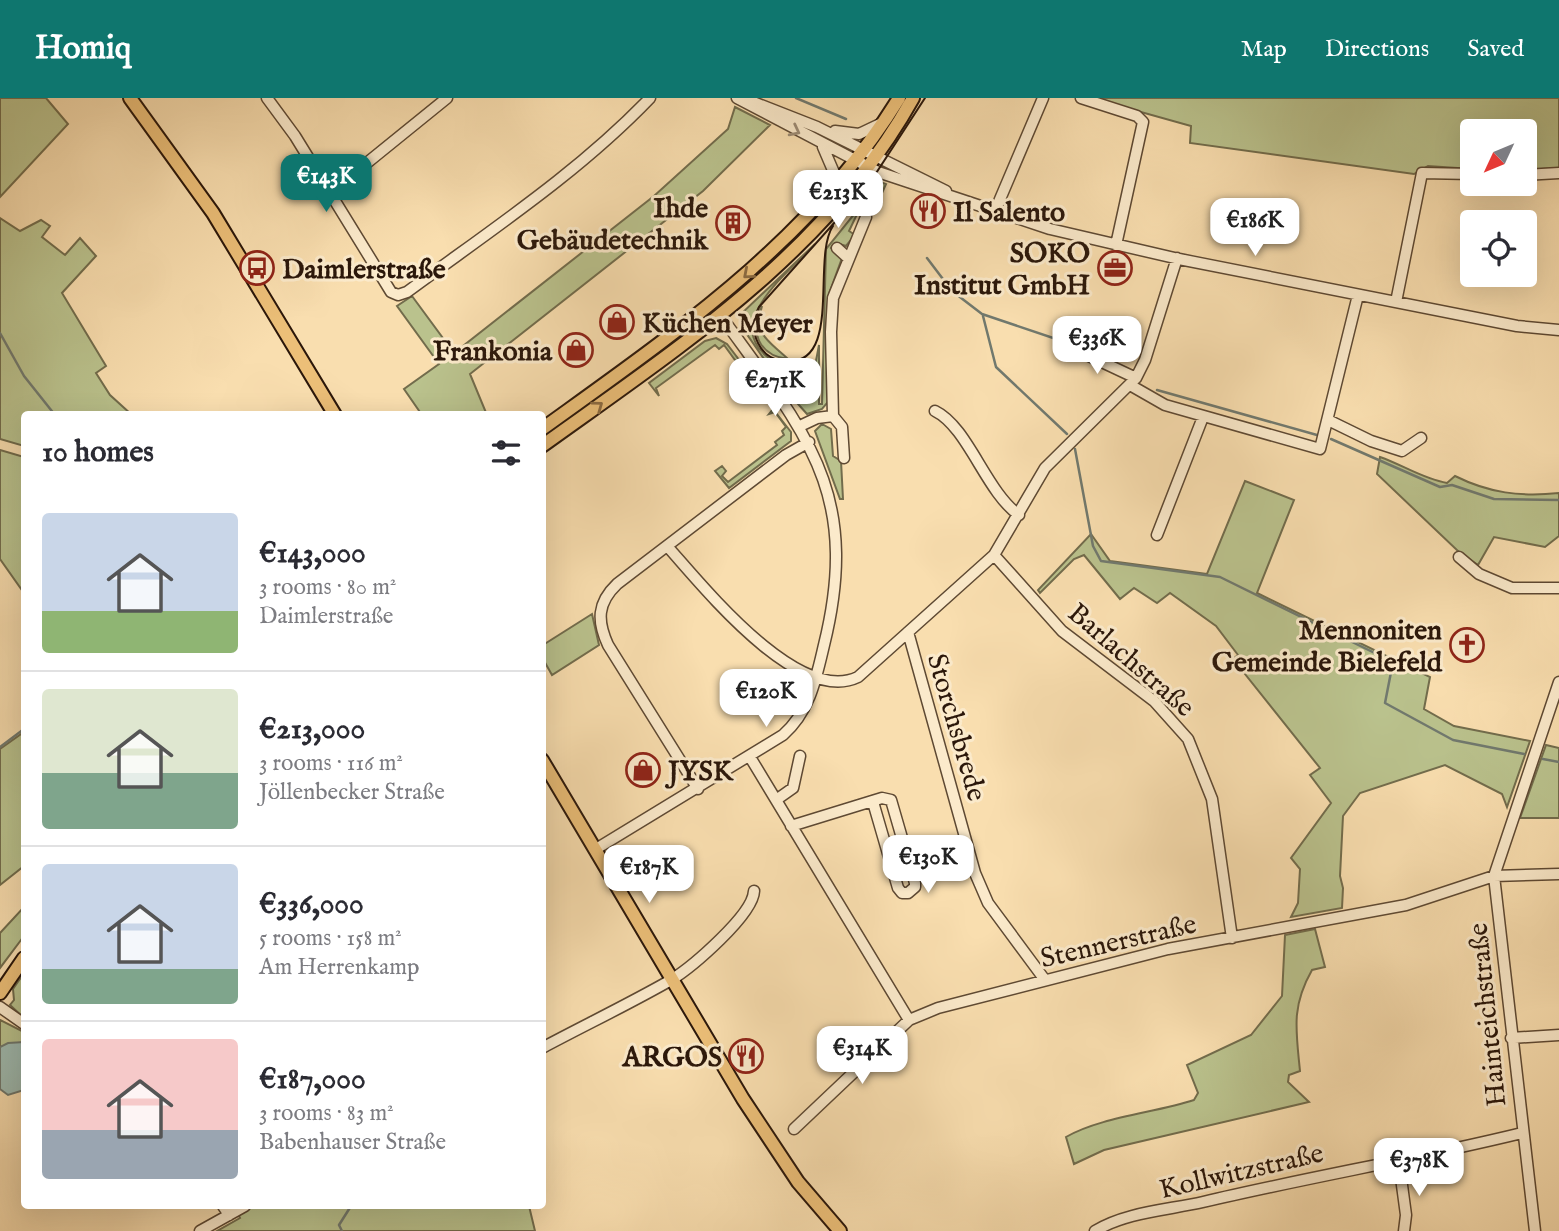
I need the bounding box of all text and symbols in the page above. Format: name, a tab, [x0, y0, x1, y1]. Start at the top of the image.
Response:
text: Homiq	[35, 28, 131, 70]
text: Map	[1241, 34, 1287, 65]
text: Directions	[1325, 34, 1429, 65]
text: Saved	[1467, 34, 1524, 65]
north arrow	[1460, 119, 1536, 196]
map controls	[1460, 119, 1537, 287]
one-way arrow	[788, 122, 801, 136]
pin: €143K	[277, 155, 375, 214]
text: €143K	[297, 162, 355, 191]
pin: €213K	[789, 170, 887, 230]
text: €213K	[809, 178, 867, 207]
place label: Ihde Gebäudetechnik	[517, 192, 709, 259]
restaurant icon: Il Salento	[909, 192, 947, 230]
place label: Il Salento	[953, 196, 1065, 231]
pin: €186K	[1206, 198, 1304, 258]
building icon: Ihde Gebäudetechnik	[714, 204, 752, 242]
text: €186K	[1226, 206, 1284, 235]
button: locate	[1460, 210, 1537, 287]
place label: SOKO Institut GmbH	[914, 237, 1090, 304]
bus stop icon: Daimlerstraße	[238, 249, 276, 287]
office icon: SOKO Institut GmbH	[1096, 249, 1134, 287]
place label: Daimlerstraße	[282, 253, 446, 288]
one-way arrow	[743, 266, 756, 278]
shop icon: Küchen Meyer	[598, 303, 636, 341]
place label: Küchen Meyer	[642, 307, 814, 342]
pin: €336K	[1048, 316, 1146, 376]
text: €336K	[1069, 324, 1126, 353]
shop icon: Frankonia	[557, 331, 595, 369]
place label: Frankonia	[433, 335, 553, 370]
pin: €271K	[726, 358, 824, 418]
text: €271K	[745, 366, 805, 395]
one-way arrow	[590, 402, 603, 414]
text: 10 homes	[42, 434, 154, 472]
icon: filters	[487, 434, 525, 472]
text: €143,000	[259, 535, 366, 573]
icon: home	[98, 541, 182, 625]
text: 3 rooms · 80 m²	[259, 573, 396, 602]
street label: Barlachstraße	[1060, 596, 1201, 726]
text: Daimlerstraße	[259, 602, 393, 631]
place label: Mennoniten Gemeinde Bielefeld	[1212, 614, 1443, 681]
church icon: Mennoniten Gemeinde Bielefeld	[1448, 626, 1486, 664]
street label: Storchsbrede	[918, 650, 993, 806]
pin: €120K	[717, 670, 815, 729]
text: €120K	[736, 677, 796, 706]
text: €213,000	[259, 711, 365, 749]
icon: home	[98, 717, 182, 801]
text: 3 rooms · 116 m²	[259, 749, 403, 778]
shop icon: JYSK	[624, 751, 662, 789]
place label: JYSK	[664, 755, 734, 790]
text: Jöllenbecker Straße	[259, 778, 445, 807]
pin: €130K	[879, 836, 977, 895]
text: €130K	[899, 843, 957, 872]
pin: €187K	[600, 846, 698, 905]
text: €187K	[620, 853, 678, 882]
text: €336,000	[259, 886, 364, 924]
icon: home	[98, 892, 182, 976]
street label: Stennerstraße	[1037, 907, 1200, 977]
street label: Hainteichstraße	[1461, 921, 1516, 1108]
text: 5 rooms · 158 m²	[259, 924, 402, 953]
text: Am Herrenkamp	[259, 953, 420, 982]
pin: €314K	[813, 1026, 911, 1086]
text: €314K	[833, 1034, 891, 1063]
restaurant icon: ARGOS	[727, 1037, 765, 1075]
place label: ARGOS	[622, 1041, 722, 1076]
text: €187,000	[259, 1061, 366, 1099]
icon: home	[98, 1067, 182, 1151]
text: 3 rooms · 83 m²	[259, 1099, 394, 1128]
text: Babenhauser Straße	[259, 1128, 446, 1157]
street label: Kollwitzstraße	[1156, 1137, 1327, 1208]
pin: €378K	[1370, 1138, 1468, 1198]
text: €378K	[1390, 1146, 1448, 1175]

